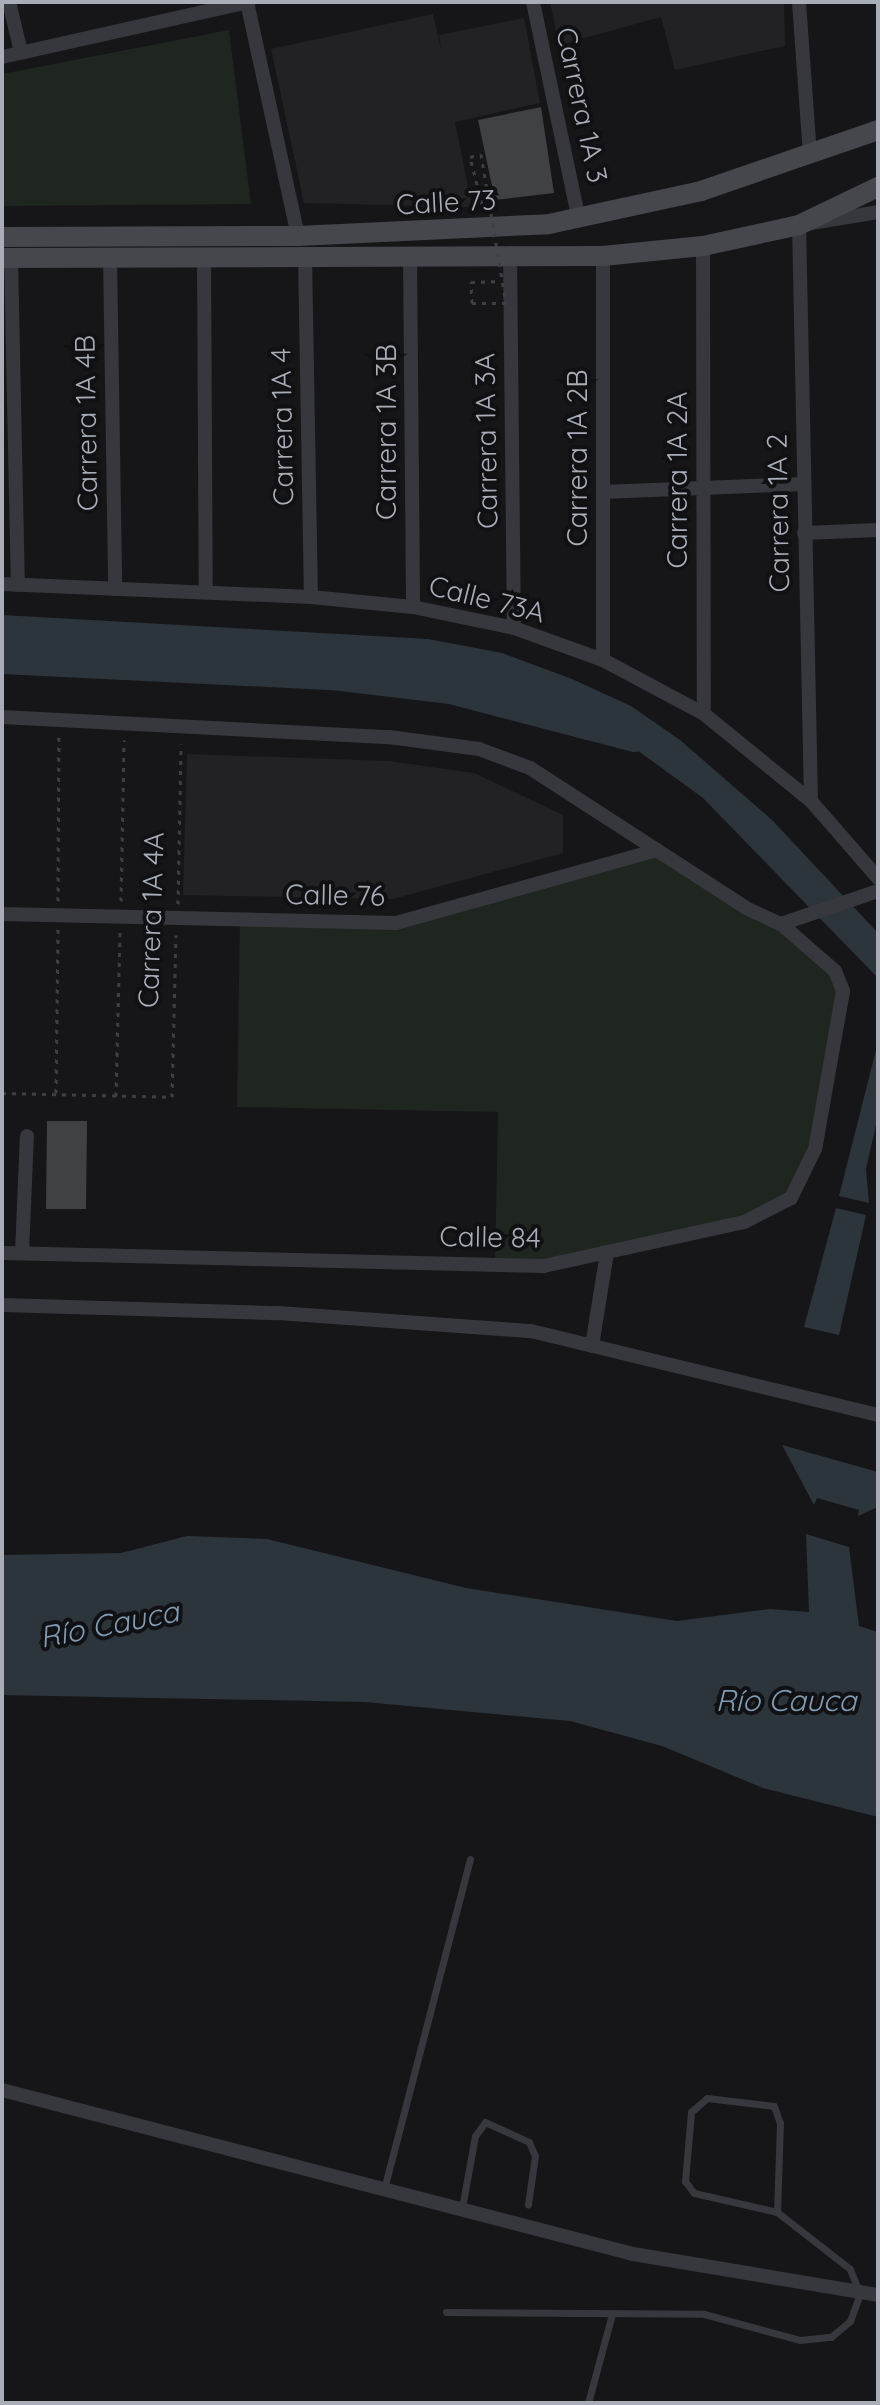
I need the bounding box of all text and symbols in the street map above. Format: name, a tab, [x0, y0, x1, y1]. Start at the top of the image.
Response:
street label: Carrera 1A 3	[549, 24, 615, 186]
street label: Calle 73	[395, 183, 497, 221]
street label: Carrera 1A 4B	[68, 335, 104, 511]
street label: Carrera 1A 3B	[369, 344, 403, 520]
street label: Carrera 1A 4	[264, 348, 300, 506]
street label: Carrera 1A 3A	[468, 353, 504, 529]
street label: Carrera 1A 2B	[560, 370, 594, 546]
street label: Carrera 1A 2A	[660, 392, 694, 568]
street label: Carrera 1A 2	[760, 433, 796, 593]
street label: Calle 73A	[425, 568, 549, 630]
street label: Carrera 1A 4A	[131, 831, 171, 1009]
street label: Calle 76	[285, 877, 385, 913]
street label: Calle 84	[439, 1219, 541, 1255]
water label: Río Cauca	[36, 1593, 182, 1655]
water label: Río Cauca	[715, 1682, 857, 1718]

